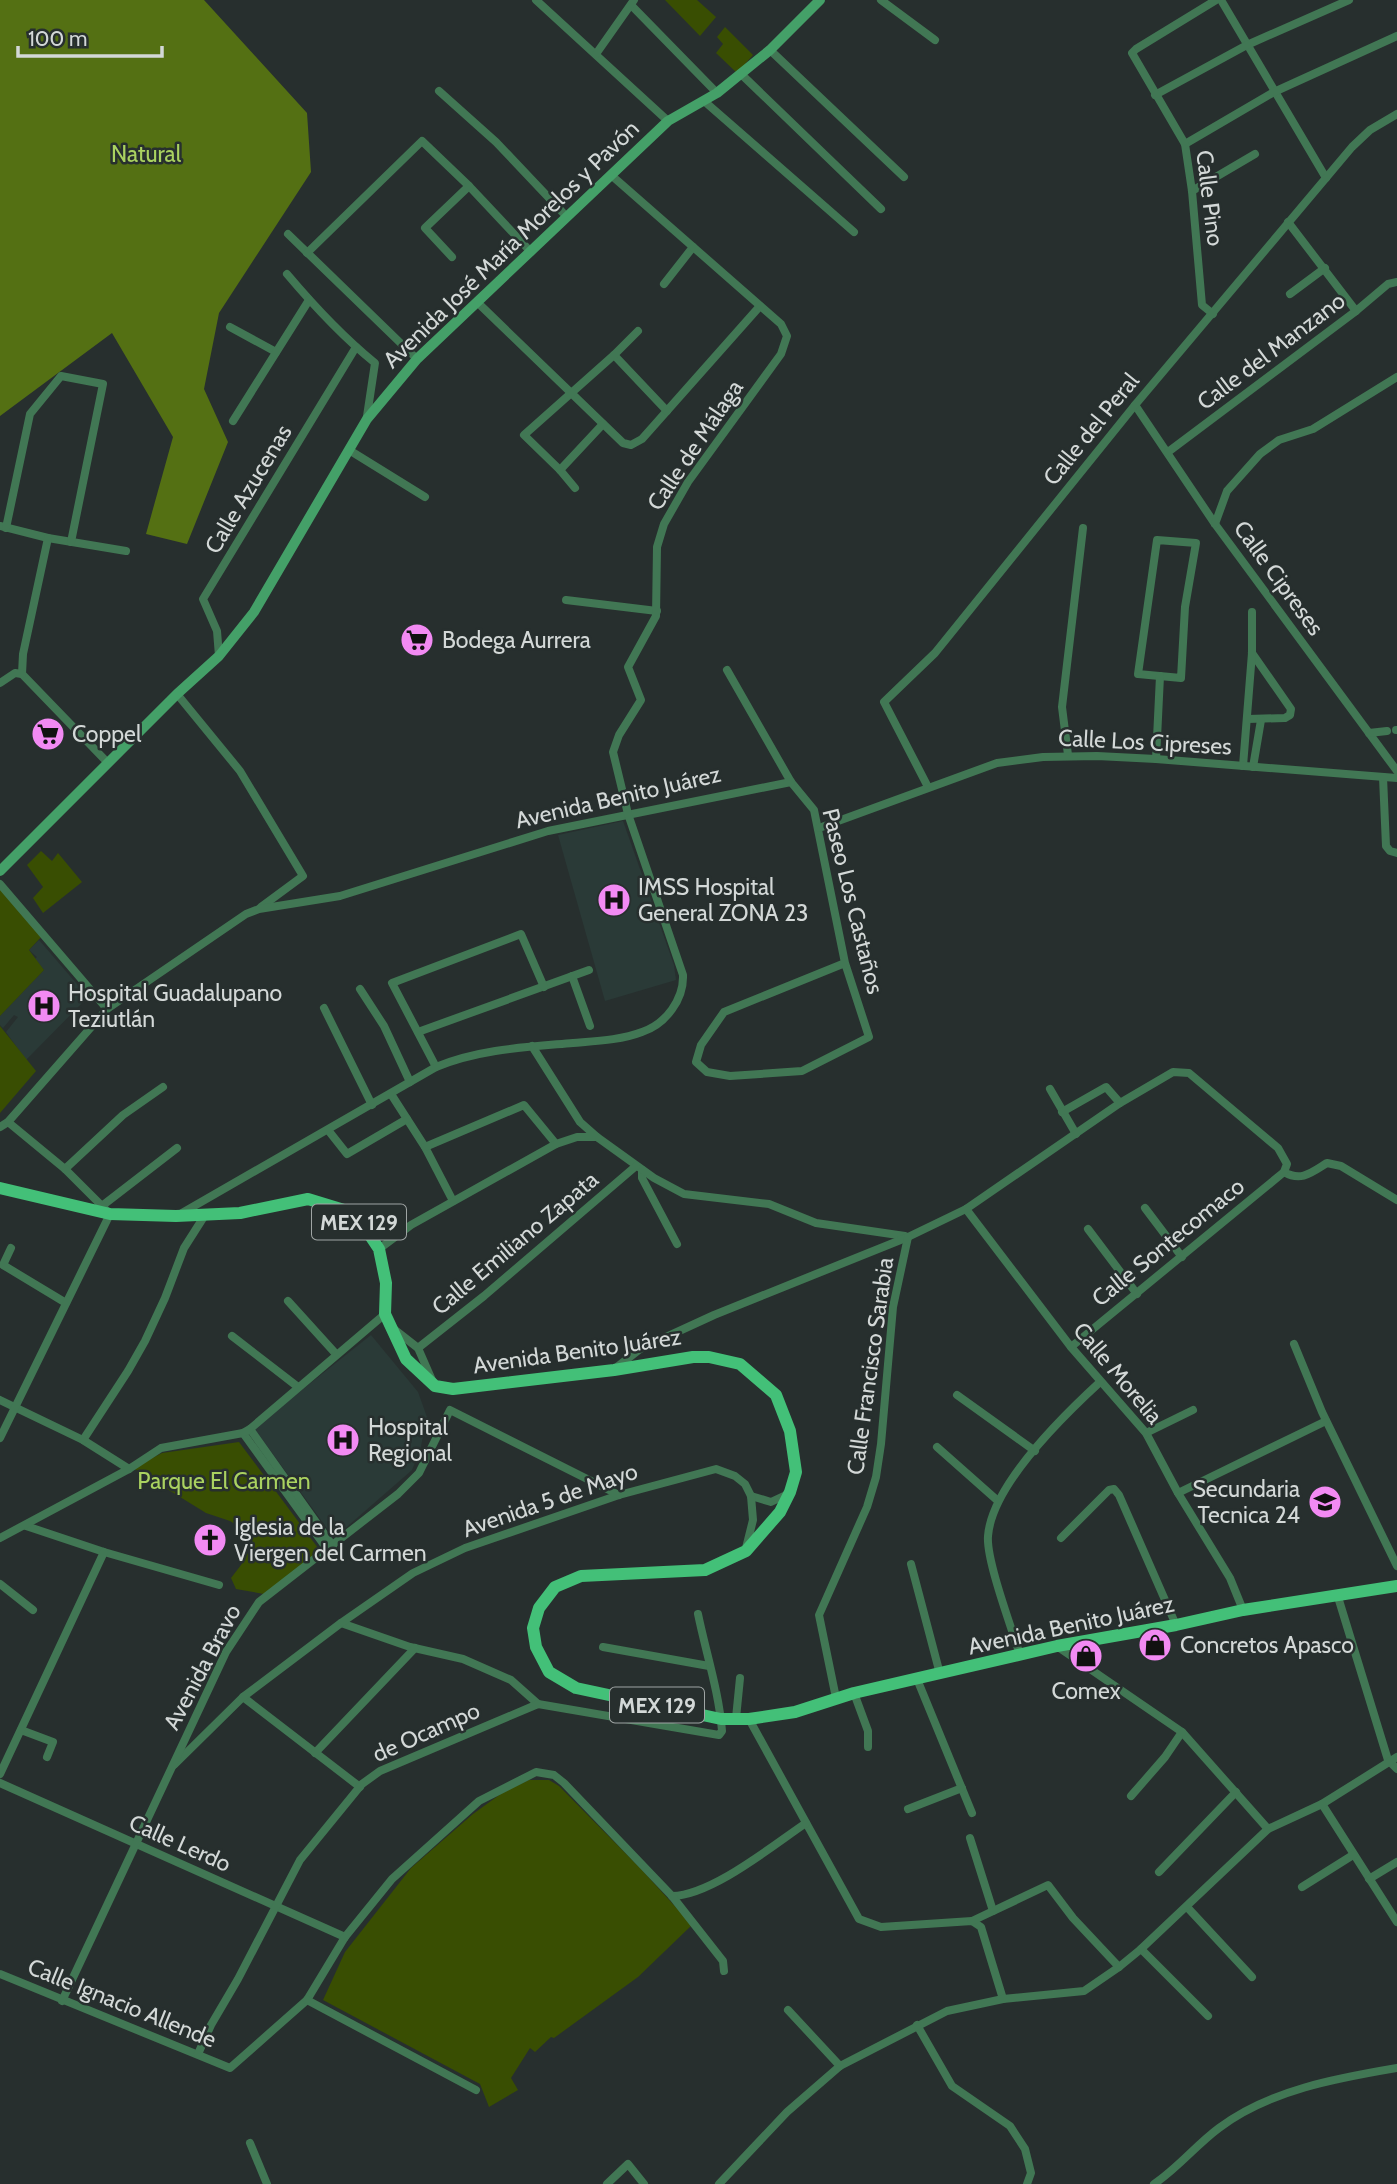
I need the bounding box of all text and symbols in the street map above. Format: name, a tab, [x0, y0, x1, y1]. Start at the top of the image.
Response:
scale bar	[18, 14, 161, 58]
text: 100 m	[28, 26, 87, 51]
street label: Avenida José María Morelos y Pavón	[377, 114, 645, 374]
park label: Natural	[111, 140, 182, 168]
street label: Calle Pino	[1190, 148, 1230, 248]
street label: Calle del Manzano	[1192, 286, 1350, 416]
street label: Calle del Peral	[1037, 367, 1145, 491]
street label: Calle de Málaga	[641, 375, 749, 515]
street label: Calle Azucenas	[199, 419, 297, 559]
street label: Calle Cipreses	[1228, 515, 1330, 641]
supermarket icon: Bodega Aurrera	[398, 621, 436, 659]
place label: Bodega Aurrera	[442, 626, 591, 654]
supermarket icon: Coppel	[29, 715, 67, 753]
place label: Coppel	[72, 720, 142, 748]
street label: Calle Los Cipreses	[1058, 723, 1232, 761]
street label: Avenida Benito Juárez	[513, 760, 724, 834]
street label: Paseo Los Castaños	[816, 805, 890, 997]
place label: IMSS Hospital General ZONA 23	[638, 873, 808, 927]
hospital icon: IMSS Hospital General ZONA 23	[595, 881, 633, 919]
place label: Hospital Guadalupano Teziutlán	[68, 979, 282, 1033]
hospital icon: Hospital Guadalupano Teziutlán	[25, 987, 63, 1025]
street label: Calle Emiliano Zapata	[426, 1165, 604, 1321]
street label: Calle Sontecomaco	[1086, 1172, 1250, 1312]
road number: MEX 129	[312, 1204, 406, 1240]
street label: Calle Francisco Sarabia	[841, 1256, 899, 1476]
street label: Calle Morelia	[1067, 1316, 1169, 1430]
street label: Avenida Benito Juárez	[471, 1323, 683, 1379]
place label: Hospital Regional	[368, 1413, 453, 1467]
hospital icon: Hospital Regional	[324, 1421, 362, 1459]
street label: Avenida 5 de Mayo	[459, 1457, 641, 1543]
park label: Parque El Carmen	[137, 1467, 311, 1495]
place label: Secundaria Tecnica 24	[1192, 1475, 1300, 1529]
school or university icon: Secundaria Tecnica 24	[1306, 1483, 1344, 1521]
place label: Iglesia de la Viergen del Carmen	[234, 1513, 427, 1567]
church icon: Iglesia de la Viergen del Carmen	[191, 1521, 229, 1559]
street label: Avenida Benito Juárez	[965, 1589, 1177, 1661]
street label: Avenida Bravo	[157, 1599, 247, 1735]
shop icon: Concretos Apasco	[1136, 1626, 1174, 1664]
place label: Concretos Apasco	[1180, 1631, 1354, 1659]
shop icon: Comex	[1067, 1637, 1105, 1675]
place label: Comex	[1051, 1677, 1121, 1705]
road number: MEX 129	[610, 1688, 704, 1722]
street label: de Ocampo	[368, 1696, 484, 1768]
street label: Calle Lerdo	[125, 1808, 235, 1878]
street label: Calle Ignacio Allende	[24, 1952, 221, 2054]

